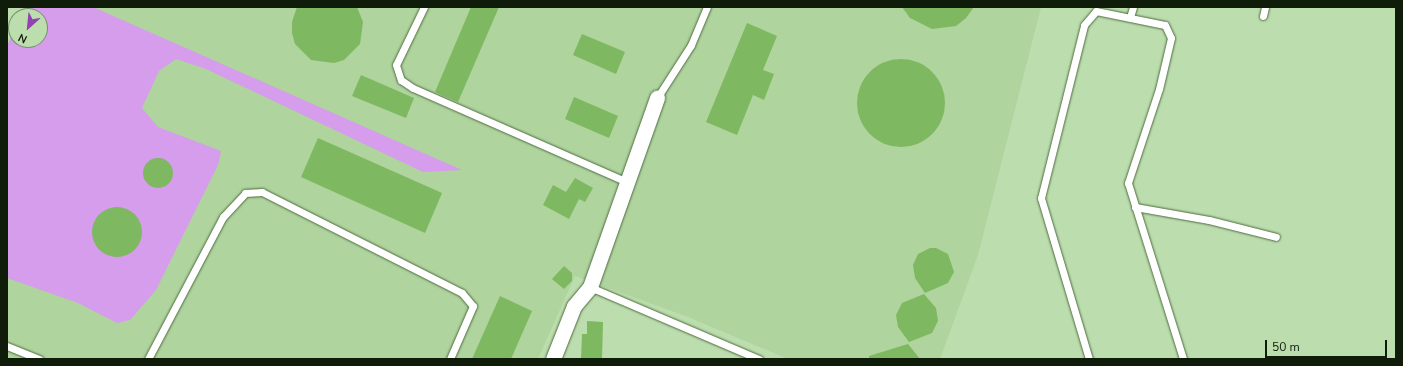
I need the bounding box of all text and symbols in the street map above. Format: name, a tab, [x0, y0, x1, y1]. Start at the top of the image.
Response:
north arrow	[8, 8, 48, 48]
text: N	[16, 30, 30, 47]
scale bar	[1267, 332, 1389, 358]
text: 50 m	[1272, 339, 1300, 355]

